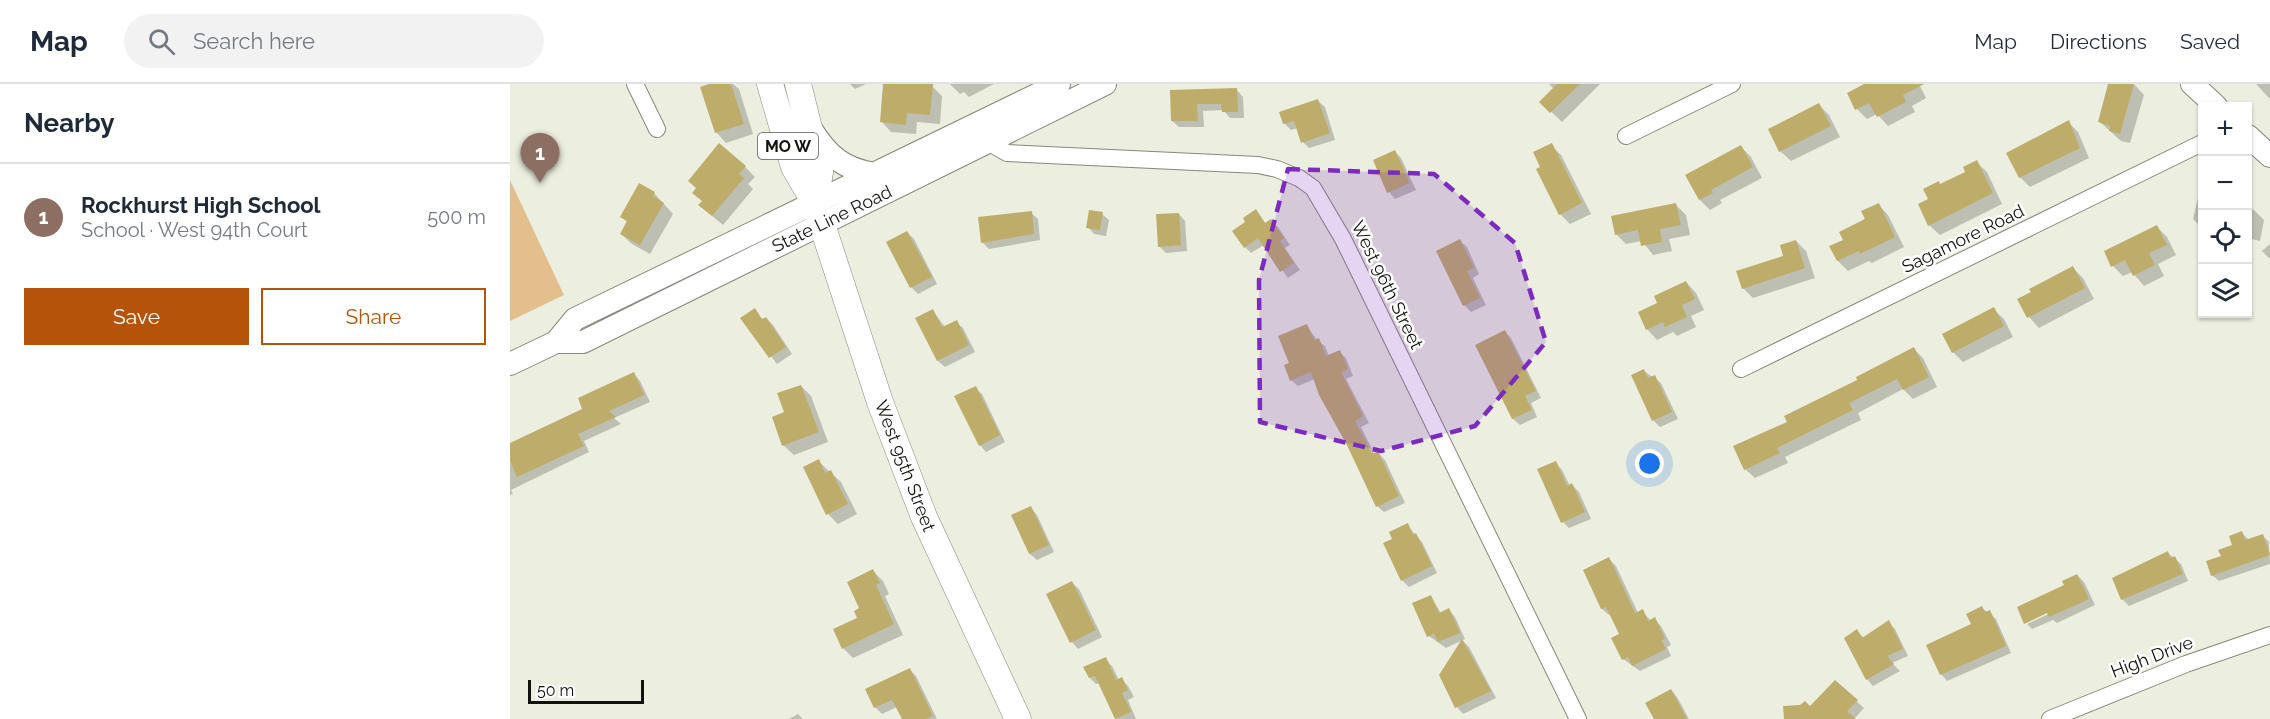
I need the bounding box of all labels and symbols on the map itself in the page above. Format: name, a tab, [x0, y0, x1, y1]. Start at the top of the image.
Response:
road number: MO W	[758, 133, 818, 159]
pin: 1	[520, 134, 560, 183]
street label: State Line Road	[768, 180, 895, 257]
street label: Sagamore Road	[1898, 200, 2027, 277]
street label: West 96th Street	[1347, 217, 1428, 352]
street label: West 95th Street	[871, 397, 940, 534]
your location	[1635, 449, 1664, 478]
street label: High Drive	[2108, 631, 2196, 682]
scale bar	[528, 677, 644, 704]

